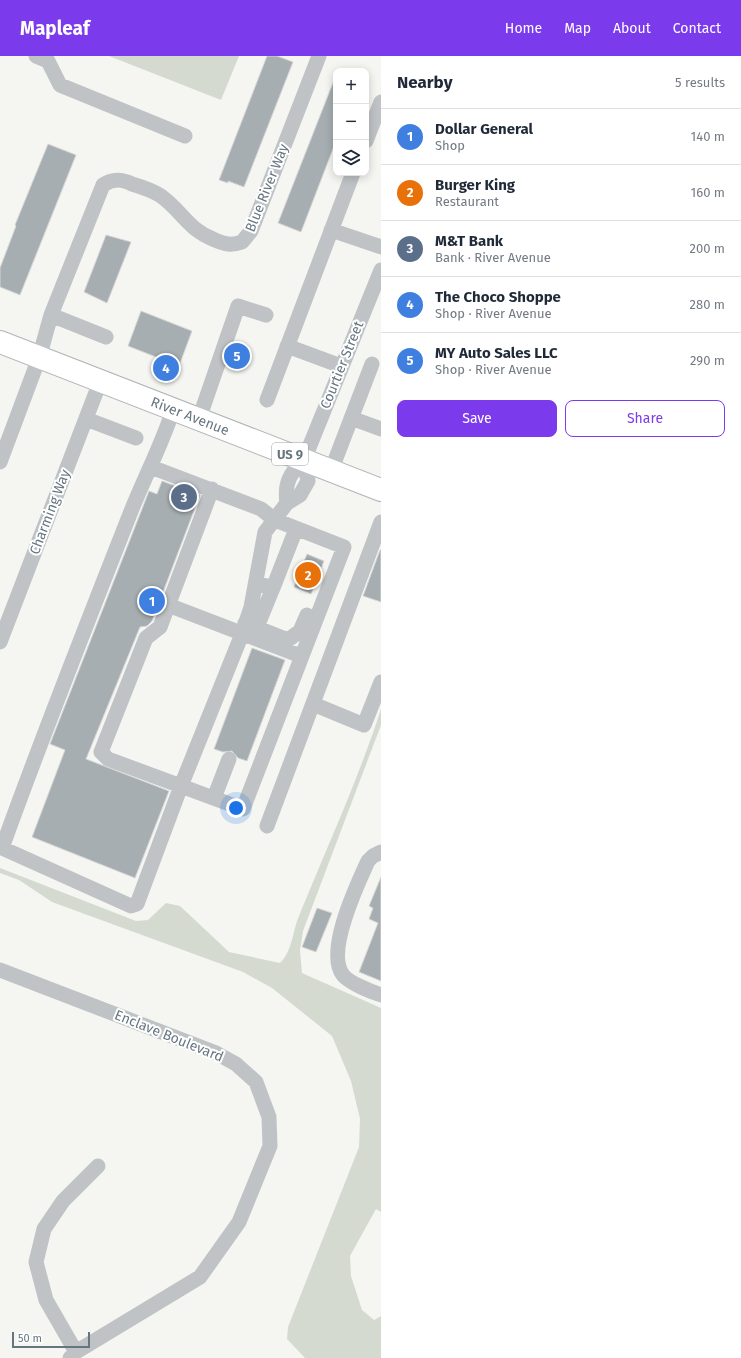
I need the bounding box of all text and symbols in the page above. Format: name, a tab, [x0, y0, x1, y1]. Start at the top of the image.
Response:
text: Mapleaf	[20, 17, 90, 40]
text: Home	[505, 20, 542, 37]
text: Map	[564, 20, 591, 37]
text: About	[613, 20, 651, 37]
text: Contact	[673, 20, 721, 37]
map controls	[333, 68, 369, 176]
button: +	[333, 68, 369, 104]
text: Nearby	[397, 72, 452, 93]
text: 5 results	[675, 75, 725, 90]
button: −	[333, 104, 369, 140]
text: Dollar General	[435, 120, 533, 138]
text: 1	[407, 129, 413, 144]
text: 140 m	[691, 129, 725, 144]
text: Shop	[435, 138, 465, 153]
button: layers	[333, 140, 369, 176]
street label: Blue River Way	[242, 141, 292, 235]
text: Burger King	[435, 176, 515, 194]
text: 2	[407, 185, 413, 200]
text: 160 m	[691, 185, 725, 200]
text: Restaurant	[435, 194, 499, 209]
text: M&T Bank	[435, 232, 503, 250]
text: 3	[407, 241, 413, 256]
text: 200 m	[689, 241, 725, 256]
text: Bank · River Avenue	[435, 250, 551, 265]
text: The Choco Shoppe	[435, 288, 561, 306]
text: 4	[406, 297, 414, 312]
text: 280 m	[690, 297, 725, 312]
text: Shop · River Avenue	[435, 306, 552, 321]
street label: Courtier Street	[317, 318, 368, 411]
pin: 5	[224, 341, 250, 371]
text: MY Auto Sales LLC	[435, 344, 558, 362]
pin: 4	[153, 353, 179, 383]
text: 5	[407, 353, 413, 368]
text: 290 m	[690, 353, 725, 368]
text: Shop · River Avenue	[435, 362, 552, 377]
street label: River Avenue	[149, 393, 232, 439]
button: Save	[397, 400, 557, 437]
button: Share	[565, 400, 725, 437]
road number: US 9	[272, 443, 308, 465]
street label: Charming Way	[26, 467, 74, 557]
pin: 3	[171, 482, 197, 512]
pin: 2	[295, 560, 321, 590]
pin: 1	[139, 586, 165, 616]
your location	[226, 798, 246, 818]
street label: Enclave Boulevard	[112, 1006, 226, 1066]
scale bar	[12, 1330, 90, 1349]
text: 50 m	[18, 1332, 42, 1345]

